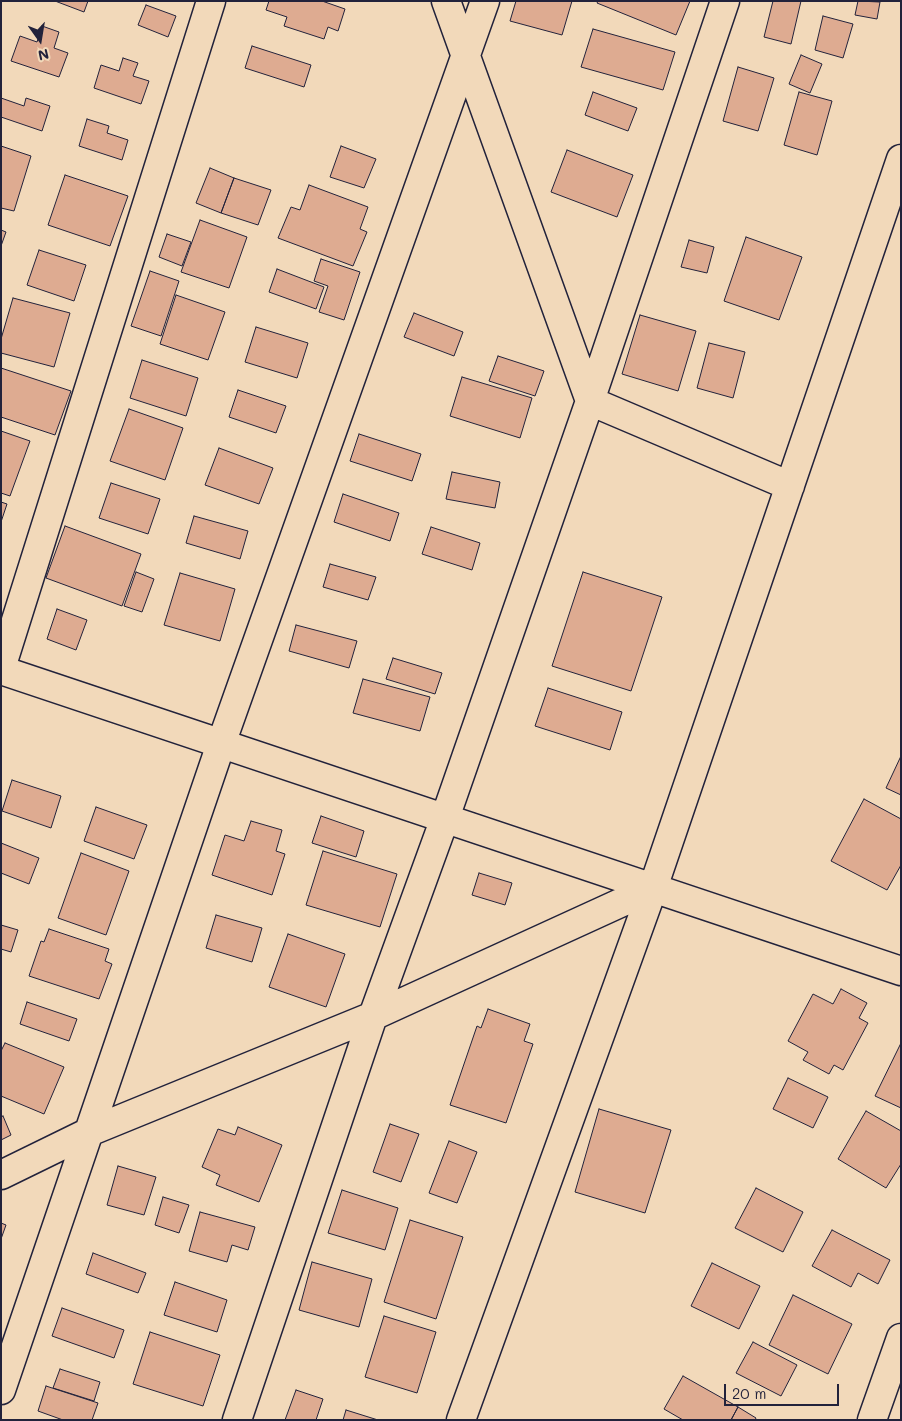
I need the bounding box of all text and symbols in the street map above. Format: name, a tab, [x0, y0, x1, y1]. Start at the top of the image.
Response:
north arrow	[15, 15, 65, 65]
text: N	[36, 45, 51, 66]
scale bar	[727, 1374, 842, 1406]
text: 20 m	[732, 1383, 766, 1403]

